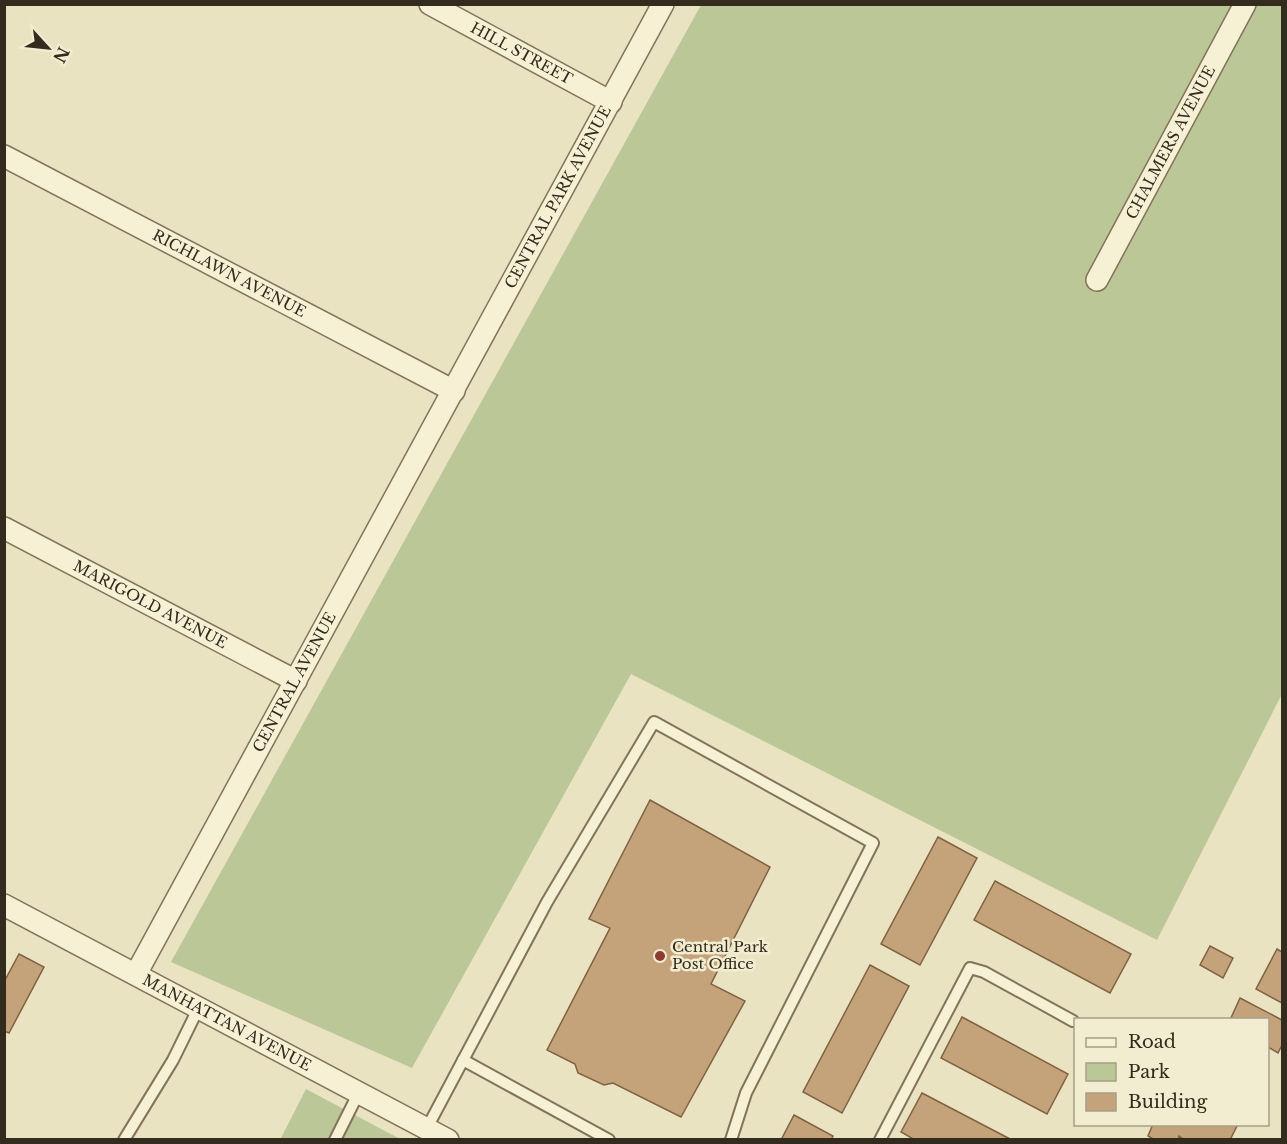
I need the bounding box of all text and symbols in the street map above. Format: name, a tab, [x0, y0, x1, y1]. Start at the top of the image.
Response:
north arrow	[18, 18, 78, 78]
street label: HILL STREET	[467, 18, 576, 88]
text: N	[49, 44, 74, 66]
street label: CHALMERS AVENUE	[1121, 62, 1219, 222]
street label: CENTRAL PARK AVENUE	[500, 102, 615, 292]
street label: RICHLAWN AVENUE	[149, 225, 309, 321]
street label: MARIGOLD AVENUE	[70, 556, 231, 652]
street label: CENTRAL AVENUE	[248, 609, 340, 755]
place label: Central Park Post Office	[672, 937, 769, 973]
marker: Central Park Post Office	[653, 949, 667, 963]
street label: MANHATTAN AVENUE	[139, 970, 315, 1075]
legend	[1074, 1018, 1269, 1126]
text: Road	[1128, 1031, 1176, 1053]
text: Park	[1128, 1061, 1170, 1083]
text: Building	[1128, 1091, 1207, 1113]

